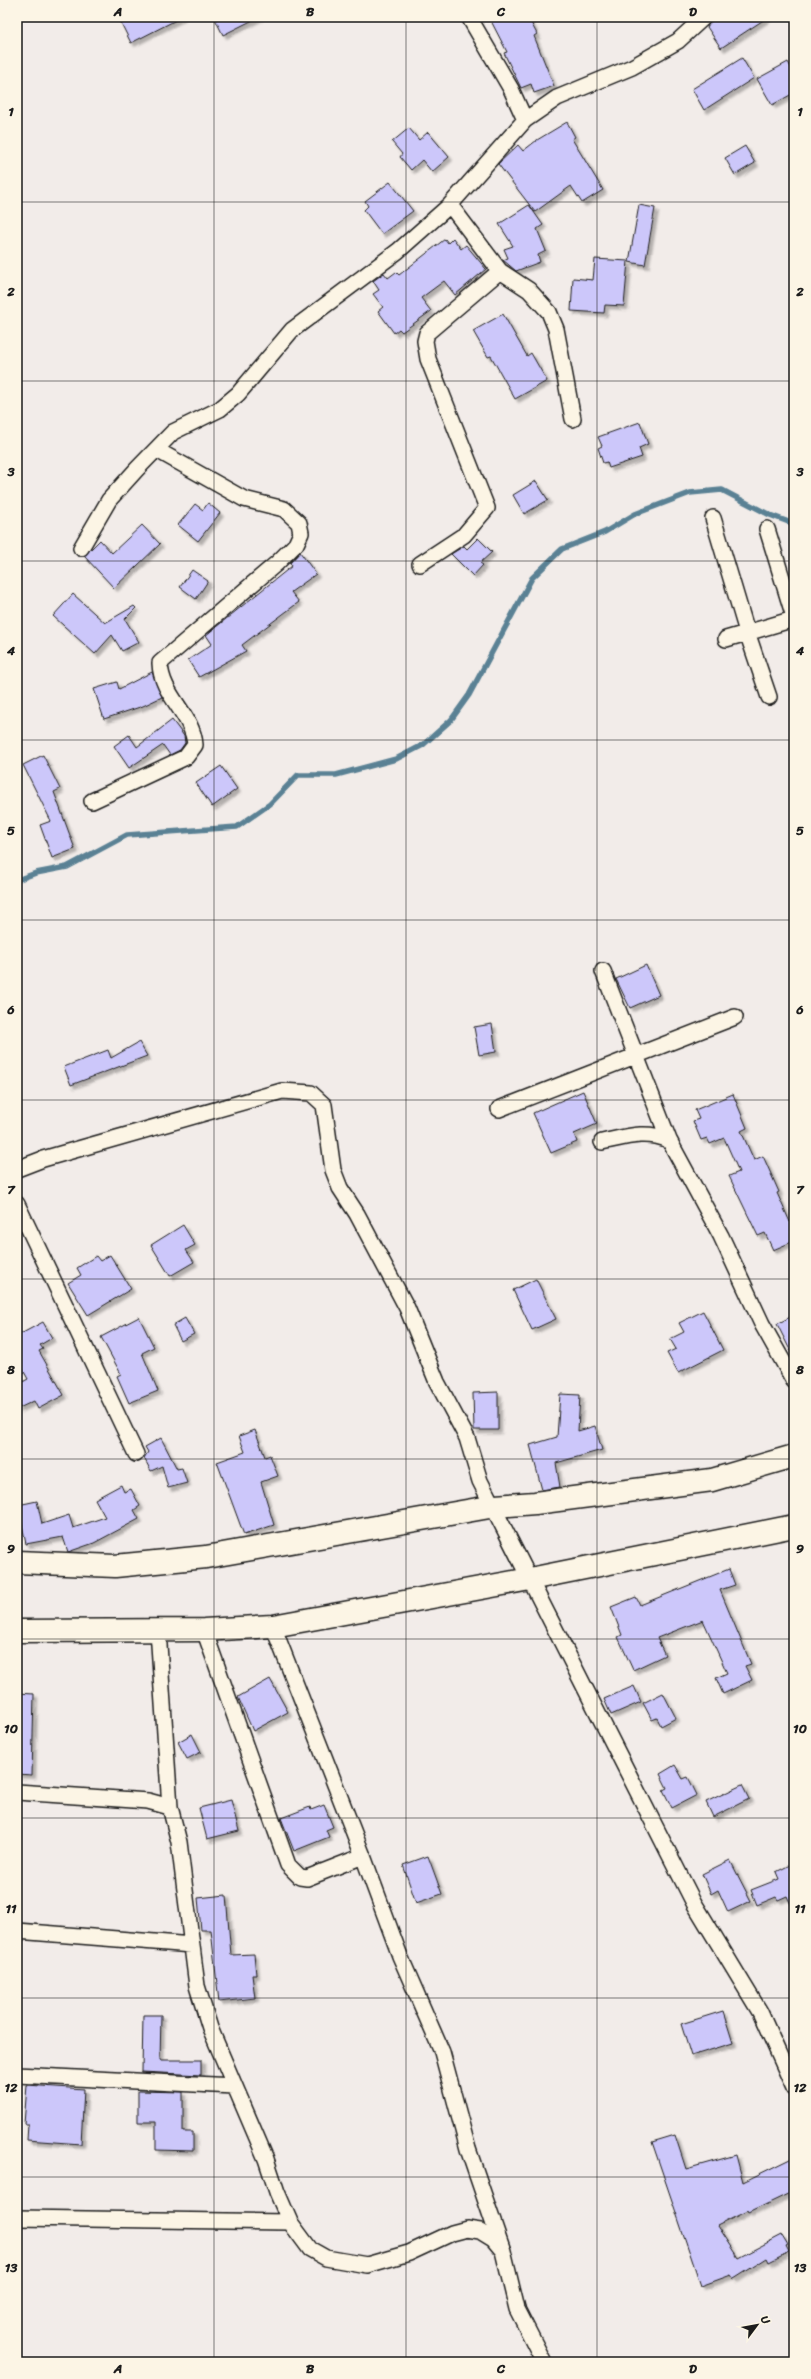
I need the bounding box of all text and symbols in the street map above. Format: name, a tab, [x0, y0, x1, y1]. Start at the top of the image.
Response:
text: A	[113, 0, 122, 23]
text: B	[306, 0, 315, 23]
text: C	[496, 0, 506, 23]
text: D	[689, 0, 697, 23]
text: 1	[8, 100, 14, 123]
text: 1	[797, 100, 803, 123]
text: 2	[6, 280, 15, 303]
text: 2	[795, 280, 804, 303]
text: 3	[6, 460, 15, 483]
text: 3	[795, 460, 804, 483]
text: 4	[6, 639, 16, 662]
text: 4	[795, 639, 805, 662]
text: 5	[7, 819, 15, 842]
text: 5	[796, 819, 804, 842]
text: 6	[6, 998, 15, 1021]
text: 6	[795, 998, 804, 1021]
text: 7	[7, 1178, 16, 1201]
text: 7	[796, 1178, 805, 1201]
text: 8	[6, 1358, 15, 1381]
text: 8	[795, 1358, 804, 1381]
text: 9	[7, 1537, 15, 1560]
text: 9	[796, 1537, 804, 1560]
text: 10	[4, 1717, 18, 1740]
text: 10	[793, 1717, 807, 1740]
text: 11	[5, 1897, 17, 1920]
text: 11	[794, 1897, 806, 1920]
text: 12	[4, 2076, 18, 2099]
text: 12	[793, 2076, 807, 2099]
text: 13	[5, 2256, 18, 2279]
text: 13	[794, 2256, 807, 2279]
north arrow	[737, 2305, 777, 2345]
text: U	[755, 2312, 775, 2329]
text: A	[113, 2357, 122, 2379]
text: B	[306, 2357, 315, 2379]
text: C	[496, 2357, 506, 2379]
text: D	[689, 2357, 697, 2379]

